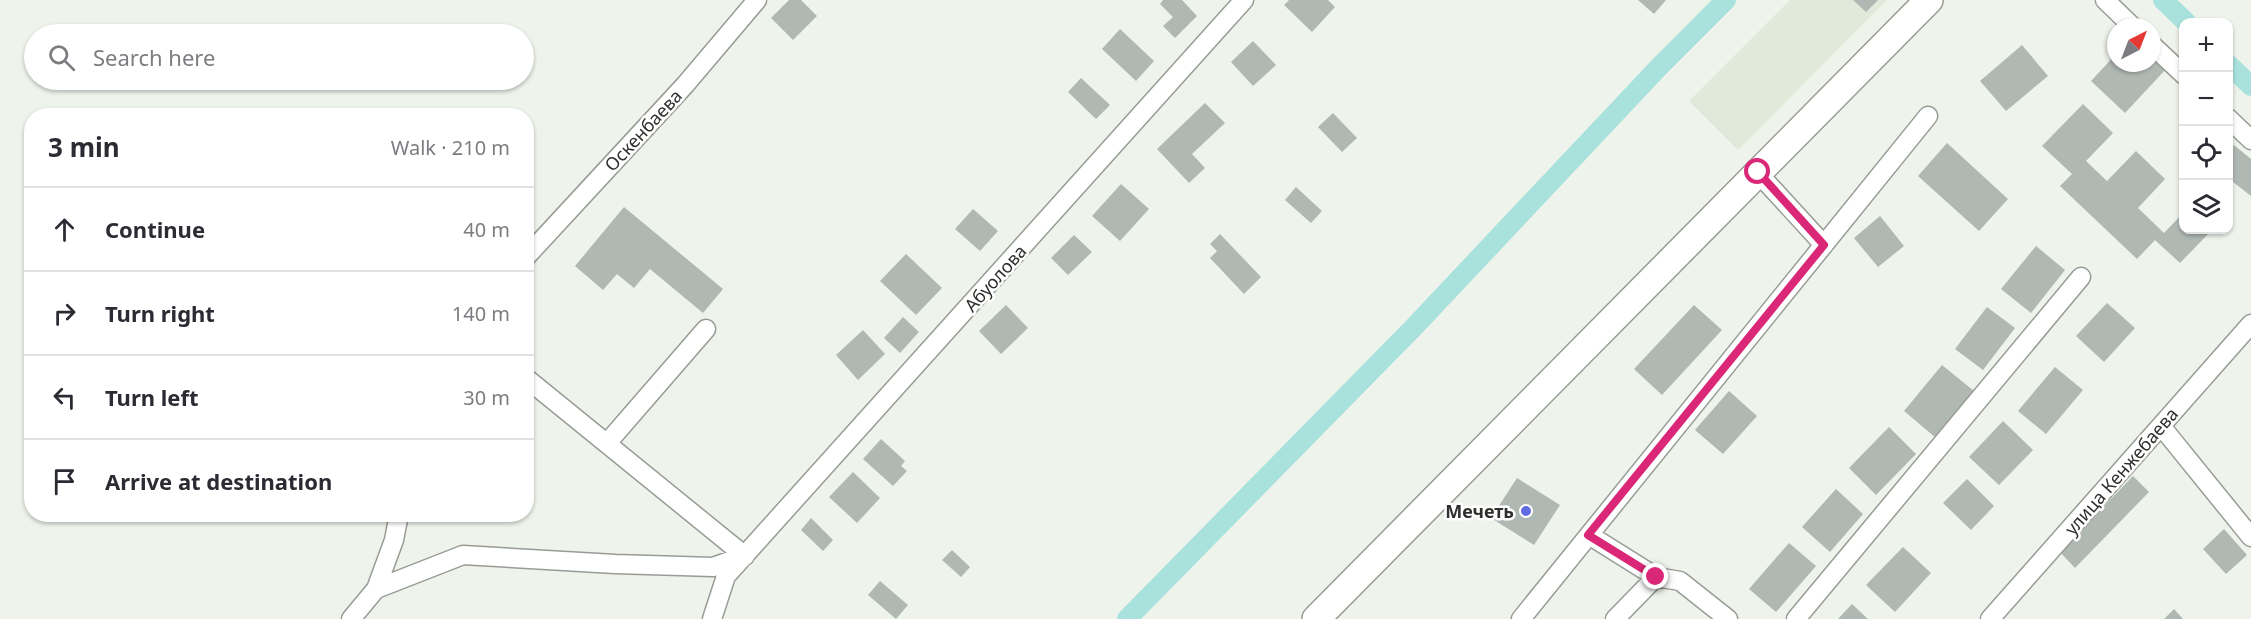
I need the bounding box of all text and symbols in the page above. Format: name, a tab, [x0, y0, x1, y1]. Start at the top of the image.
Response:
north arrow	[2107, 18, 2161, 72]
map controls	[2179, 18, 2233, 234]
button: +	[2179, 18, 2233, 72]
search box	[24, 24, 534, 90]
icon: search	[45, 41, 78, 74]
text: Search here	[93, 42, 215, 72]
button: −	[2179, 72, 2233, 126]
street label: Оскенбаева	[599, 84, 687, 176]
button: locate	[2179, 126, 2233, 180]
text: 3 min	[48, 129, 120, 165]
text: Walk · 210 m	[391, 134, 510, 161]
route start	[1744, 158, 1770, 184]
button: layers	[2179, 180, 2233, 234]
icon: ahead	[48, 213, 81, 246]
text: Continue	[105, 214, 205, 244]
text: 40 m	[463, 216, 510, 243]
street label: Абуолова	[959, 239, 1031, 317]
icon: right	[48, 297, 81, 330]
text: Turn right	[105, 298, 215, 328]
text: 140 m	[452, 300, 510, 327]
icon: left	[48, 381, 81, 414]
text: Turn left	[105, 382, 199, 412]
text: 30 m	[463, 384, 510, 411]
street label: улица Кенжебаева	[2059, 402, 2183, 540]
icon: arrive	[48, 465, 81, 498]
text: Arrive at destination	[105, 466, 332, 496]
place label: Мечеть	[1445, 499, 1514, 523]
marker: Мечеть	[1519, 504, 1533, 518]
route end	[1642, 563, 1668, 589]

